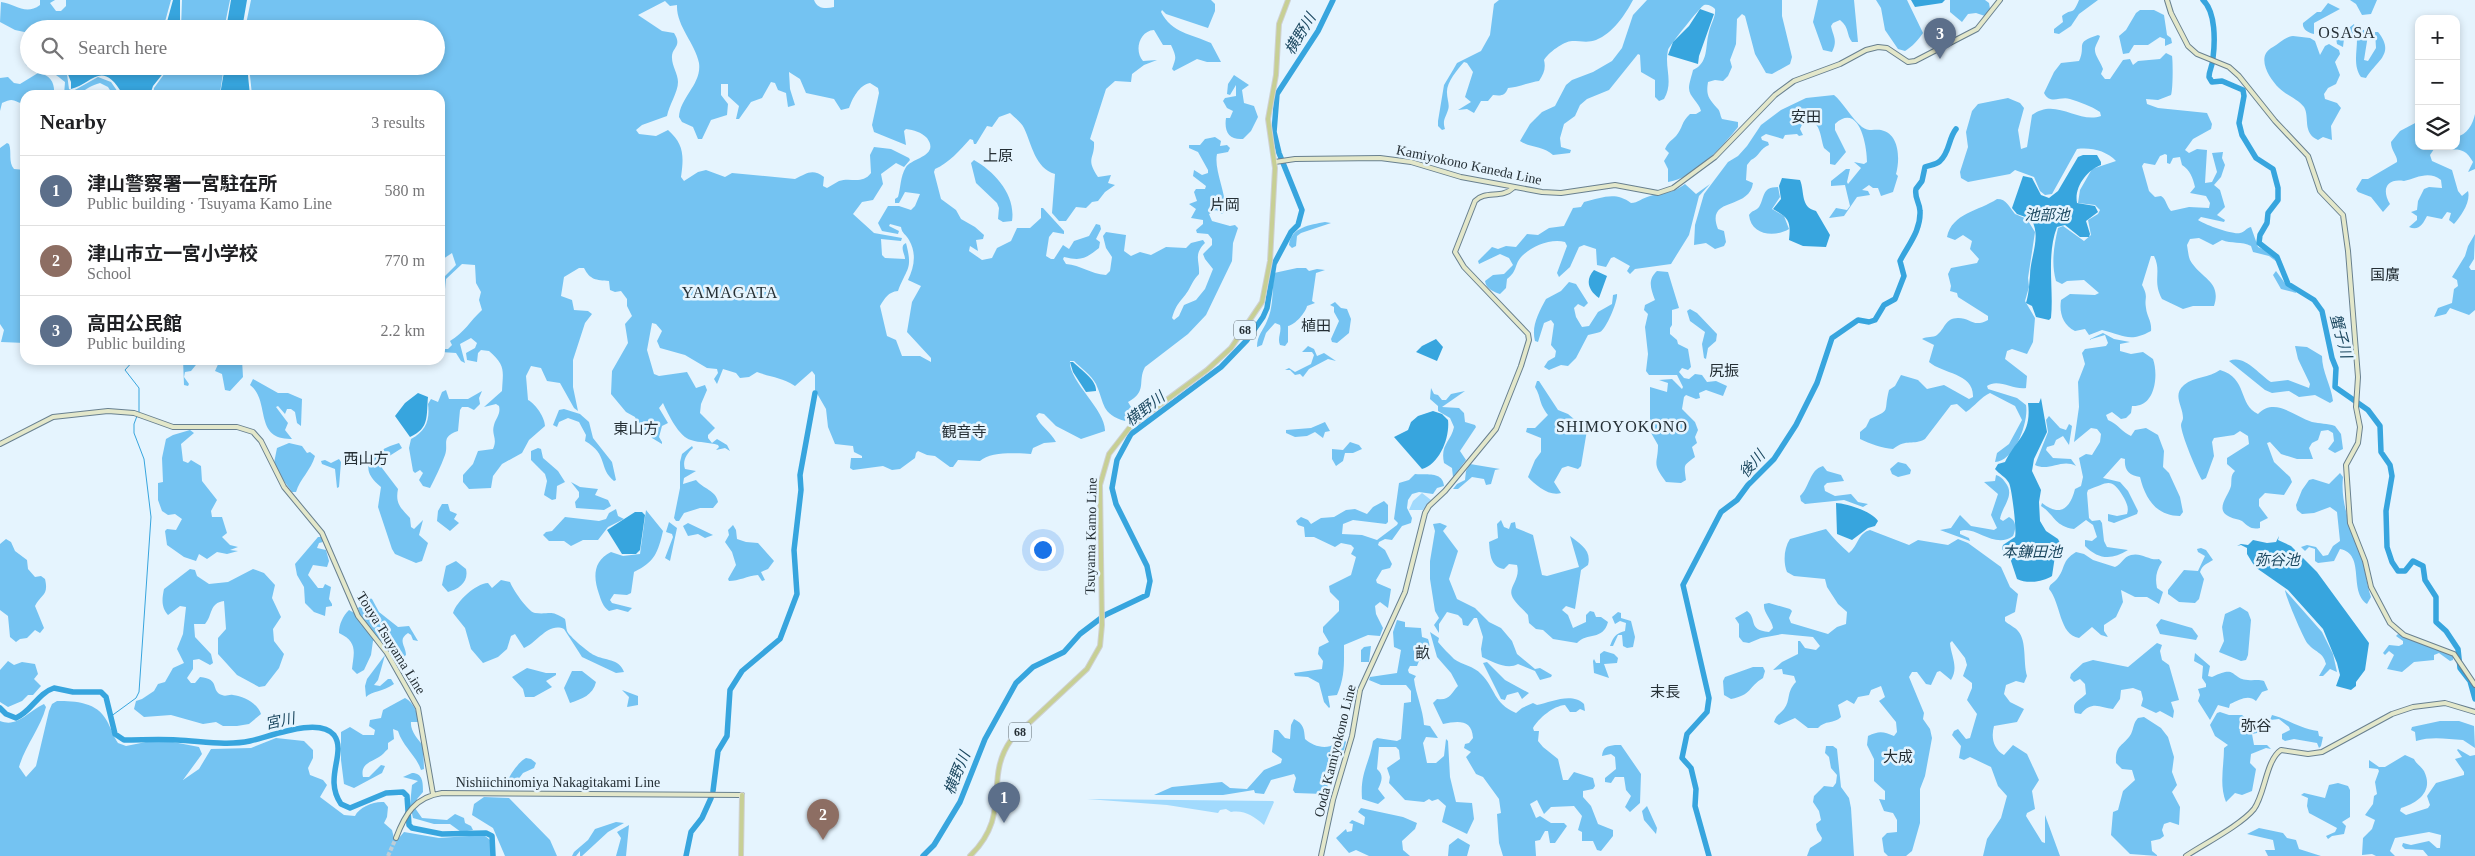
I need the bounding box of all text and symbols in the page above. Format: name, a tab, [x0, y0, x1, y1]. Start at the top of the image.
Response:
water label: 横野川	[1282, 9, 1319, 57]
map controls	[2415, 15, 2460, 150]
button: +	[2415, 15, 2460, 60]
pin: 3	[1924, 18, 1956, 59]
search box	[20, 20, 445, 75]
district label: OSASA	[2318, 24, 2376, 41]
icon: search	[38, 34, 66, 62]
text: Search here	[78, 37, 167, 58]
button: −	[2415, 60, 2460, 105]
button: layers	[2415, 105, 2460, 150]
district label: 安田	[1791, 109, 1821, 125]
text: Nearby	[40, 110, 107, 134]
text: 3 results	[371, 114, 425, 131]
street label: Kamiyokono Kaneda Line	[1395, 142, 1543, 188]
district label: 上原	[983, 148, 1013, 164]
text: 津山警察署一宮駐在所	[87, 173, 277, 194]
text: 1	[52, 182, 60, 199]
text: 580 m	[385, 182, 425, 199]
text: Public building · Tsuyama Kamo Line	[87, 195, 332, 212]
district label: 片岡	[1210, 197, 1240, 213]
water label: 池部池	[2024, 207, 2071, 223]
text: 津山市立一宮小学校	[87, 243, 258, 264]
text: 2	[52, 252, 60, 269]
text: 770 m	[385, 252, 425, 269]
text: School	[87, 265, 131, 282]
district label: 国廣	[2370, 267, 2400, 283]
district label: YAMAGATA	[682, 284, 778, 301]
water label: 蟹子川	[2327, 312, 2355, 362]
text: 高田公民館	[87, 313, 182, 334]
district label: 植田	[1301, 317, 1331, 334]
road number: 68	[1234, 320, 1256, 340]
text: 3	[52, 322, 60, 339]
text: 2.2 km	[381, 322, 425, 339]
text: Public building	[87, 335, 185, 352]
district label: 尻振	[1709, 363, 1739, 379]
water label: 横野川	[1122, 388, 1169, 429]
district label: SHIMOYOKONO	[1556, 418, 1688, 435]
district label: 東山方	[613, 421, 659, 437]
district label: 観音寺	[941, 424, 987, 440]
water label: 後川	[1736, 446, 1769, 481]
district label: 西山方	[343, 451, 389, 467]
street label: Tsuyama Kamo Line	[1082, 477, 1100, 595]
your location	[1030, 537, 1056, 563]
water label: 本鎌田池	[2002, 544, 2064, 560]
water label: 弥谷池	[2254, 552, 2301, 568]
street label: Touya Tsuyama Line	[353, 589, 429, 697]
district label: 畝	[1415, 645, 1431, 661]
street label: Ooda Kamiyokono Line	[1311, 683, 1359, 819]
district label: 末長	[1650, 684, 1680, 700]
water label: 宮川	[264, 710, 298, 732]
district label: 弥谷	[2241, 718, 2271, 734]
road number: 68	[1009, 722, 1031, 742]
water label: 横野川	[941, 747, 974, 797]
district label: 大成	[1883, 749, 1913, 765]
street label: Nishiichinomiya Nakagitakami Line	[456, 775, 660, 790]
pin: 1	[988, 782, 1020, 823]
pin: 2	[807, 799, 839, 840]

